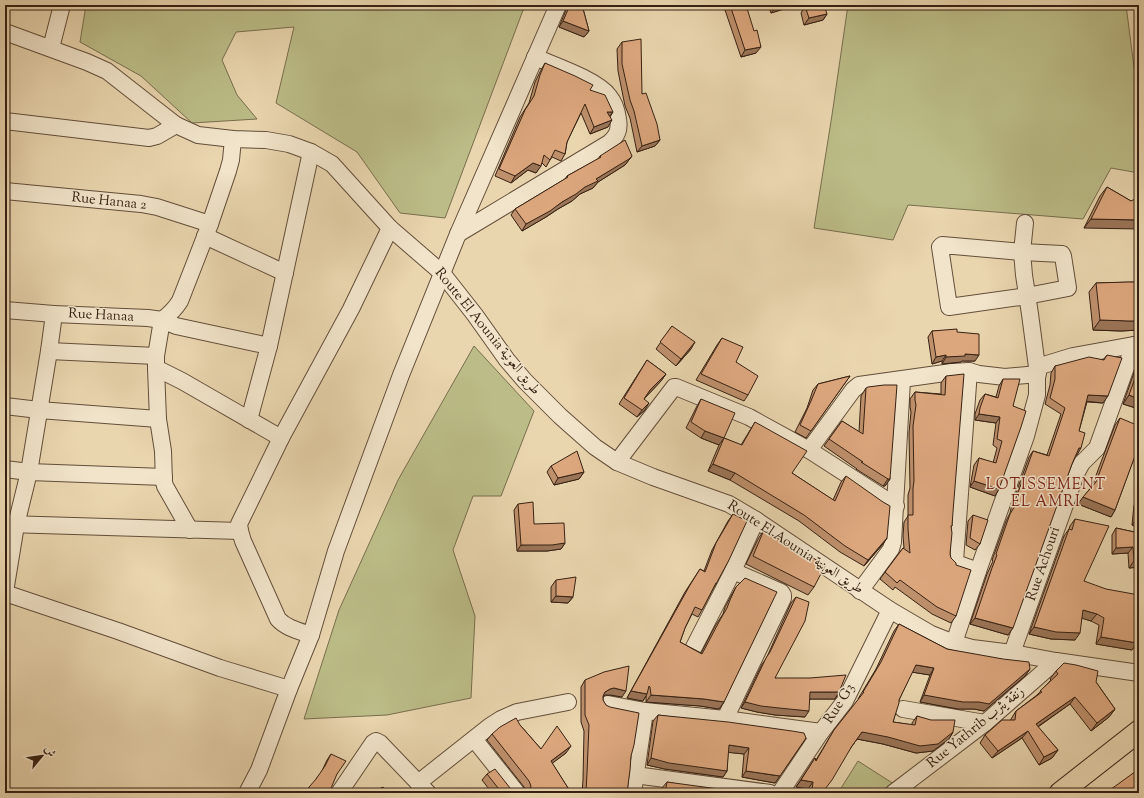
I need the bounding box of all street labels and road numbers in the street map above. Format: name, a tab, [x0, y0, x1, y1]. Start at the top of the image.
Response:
street label: Rue Hanaa 2	[70, 188, 148, 216]
street label: Route El Aounia طريق العونية	[429, 264, 545, 400]
street label: Rue Hanaa	[68, 304, 135, 328]
street label: Route El Aounia طريق العونية	[723, 496, 867, 600]
street label: Rue Achouri	[1022, 524, 1066, 604]
street label: Rue G3	[820, 680, 861, 728]
street label: Rue Yathrib زنقة يثرب	[923, 682, 1029, 774]

